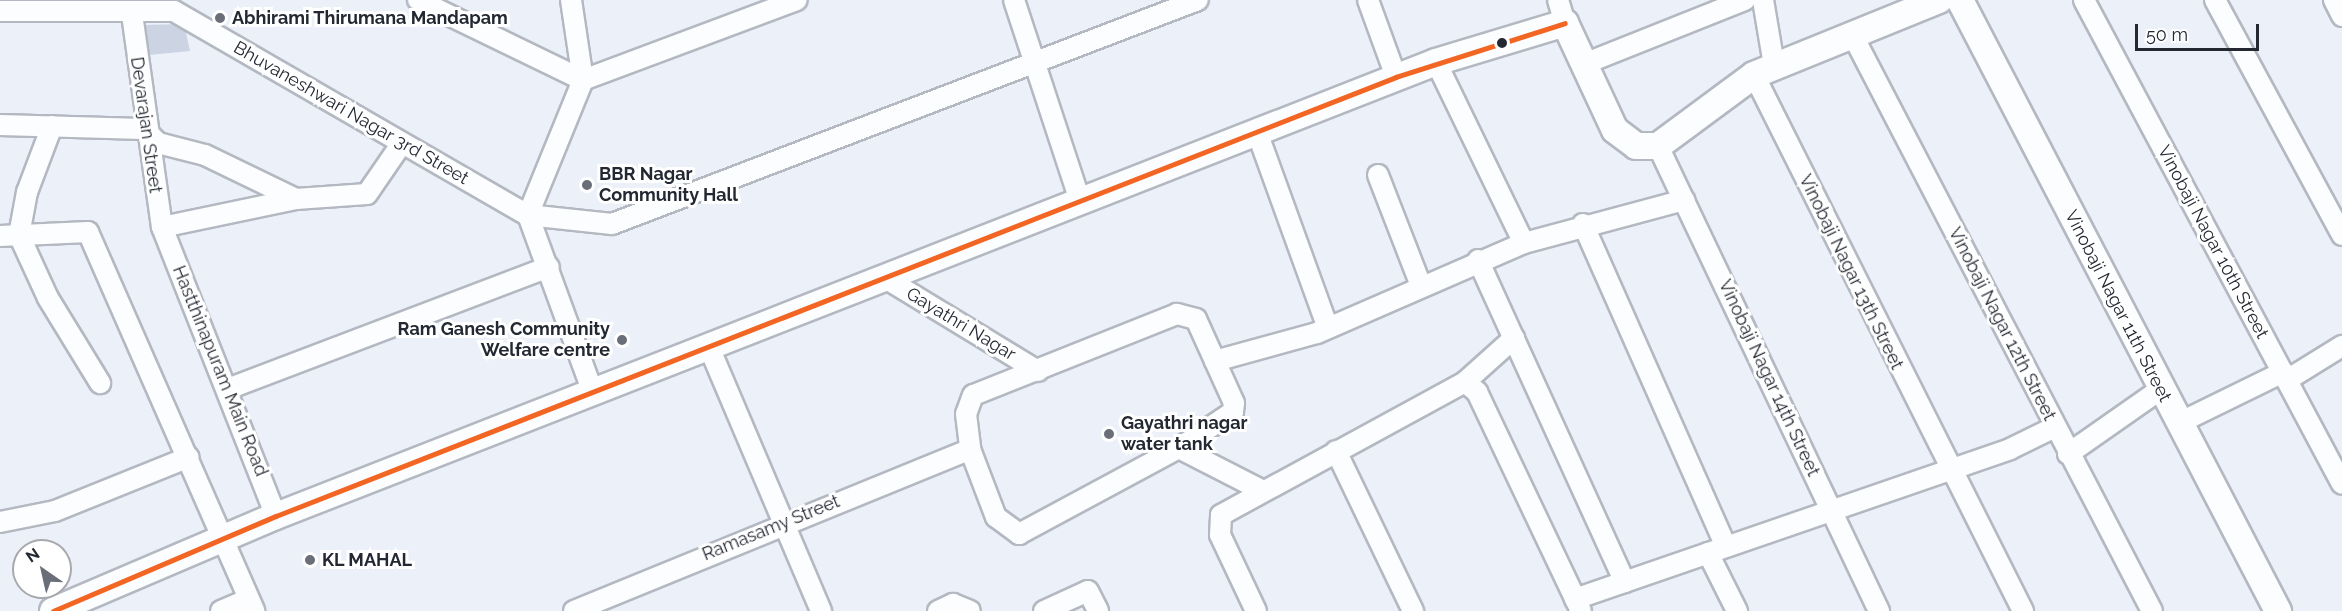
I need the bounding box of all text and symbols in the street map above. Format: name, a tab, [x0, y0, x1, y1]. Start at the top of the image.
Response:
place label: Abhirami Thirumana Mandapam	[232, 7, 508, 29]
marker: Abhirami Thirumana Mandapam	[213, 11, 227, 25]
scale bar	[2138, 12, 2262, 50]
text: 50 m	[2146, 24, 2188, 45]
street label: Bhuvaneshwari Nagar 3rd Street	[229, 37, 473, 189]
unlabelled marker	[1496, 37, 1508, 49]
street label: Devarajan Street	[126, 56, 166, 194]
street label: Vinobaji Nagar 10th Street	[2153, 142, 2273, 342]
place label: BBR Nagar Community Hall	[599, 164, 738, 207]
street label: Vinobaji Nagar 13th Street	[1794, 171, 1908, 373]
marker: BBR Nagar Community Hall	[580, 178, 594, 192]
street label: Vinobaji Nagar 11th Street	[2060, 206, 2176, 406]
street label: Vinobaji Nagar 12th Street	[1944, 224, 2060, 424]
street label: Hastthinapuram Main Road	[168, 263, 272, 479]
street label: Vinobaji Nagar 14th Street	[1714, 276, 1824, 480]
street label: Gayathri Nagar	[902, 283, 1020, 365]
place label: Ram Ganesh Community Welfare centre	[398, 319, 610, 362]
marker: Ram Ganesh Community Welfare centre	[615, 333, 629, 347]
place label: Gayathri nagar water tank	[1121, 413, 1248, 456]
marker: Gayathri nagar water tank	[1102, 427, 1116, 441]
street label: Ramasamy Street	[699, 490, 843, 566]
north arrow	[12, 539, 72, 599]
text: N	[22, 544, 43, 567]
place label: KL MAHAL	[322, 549, 413, 571]
marker: KL MAHAL	[303, 553, 317, 567]

